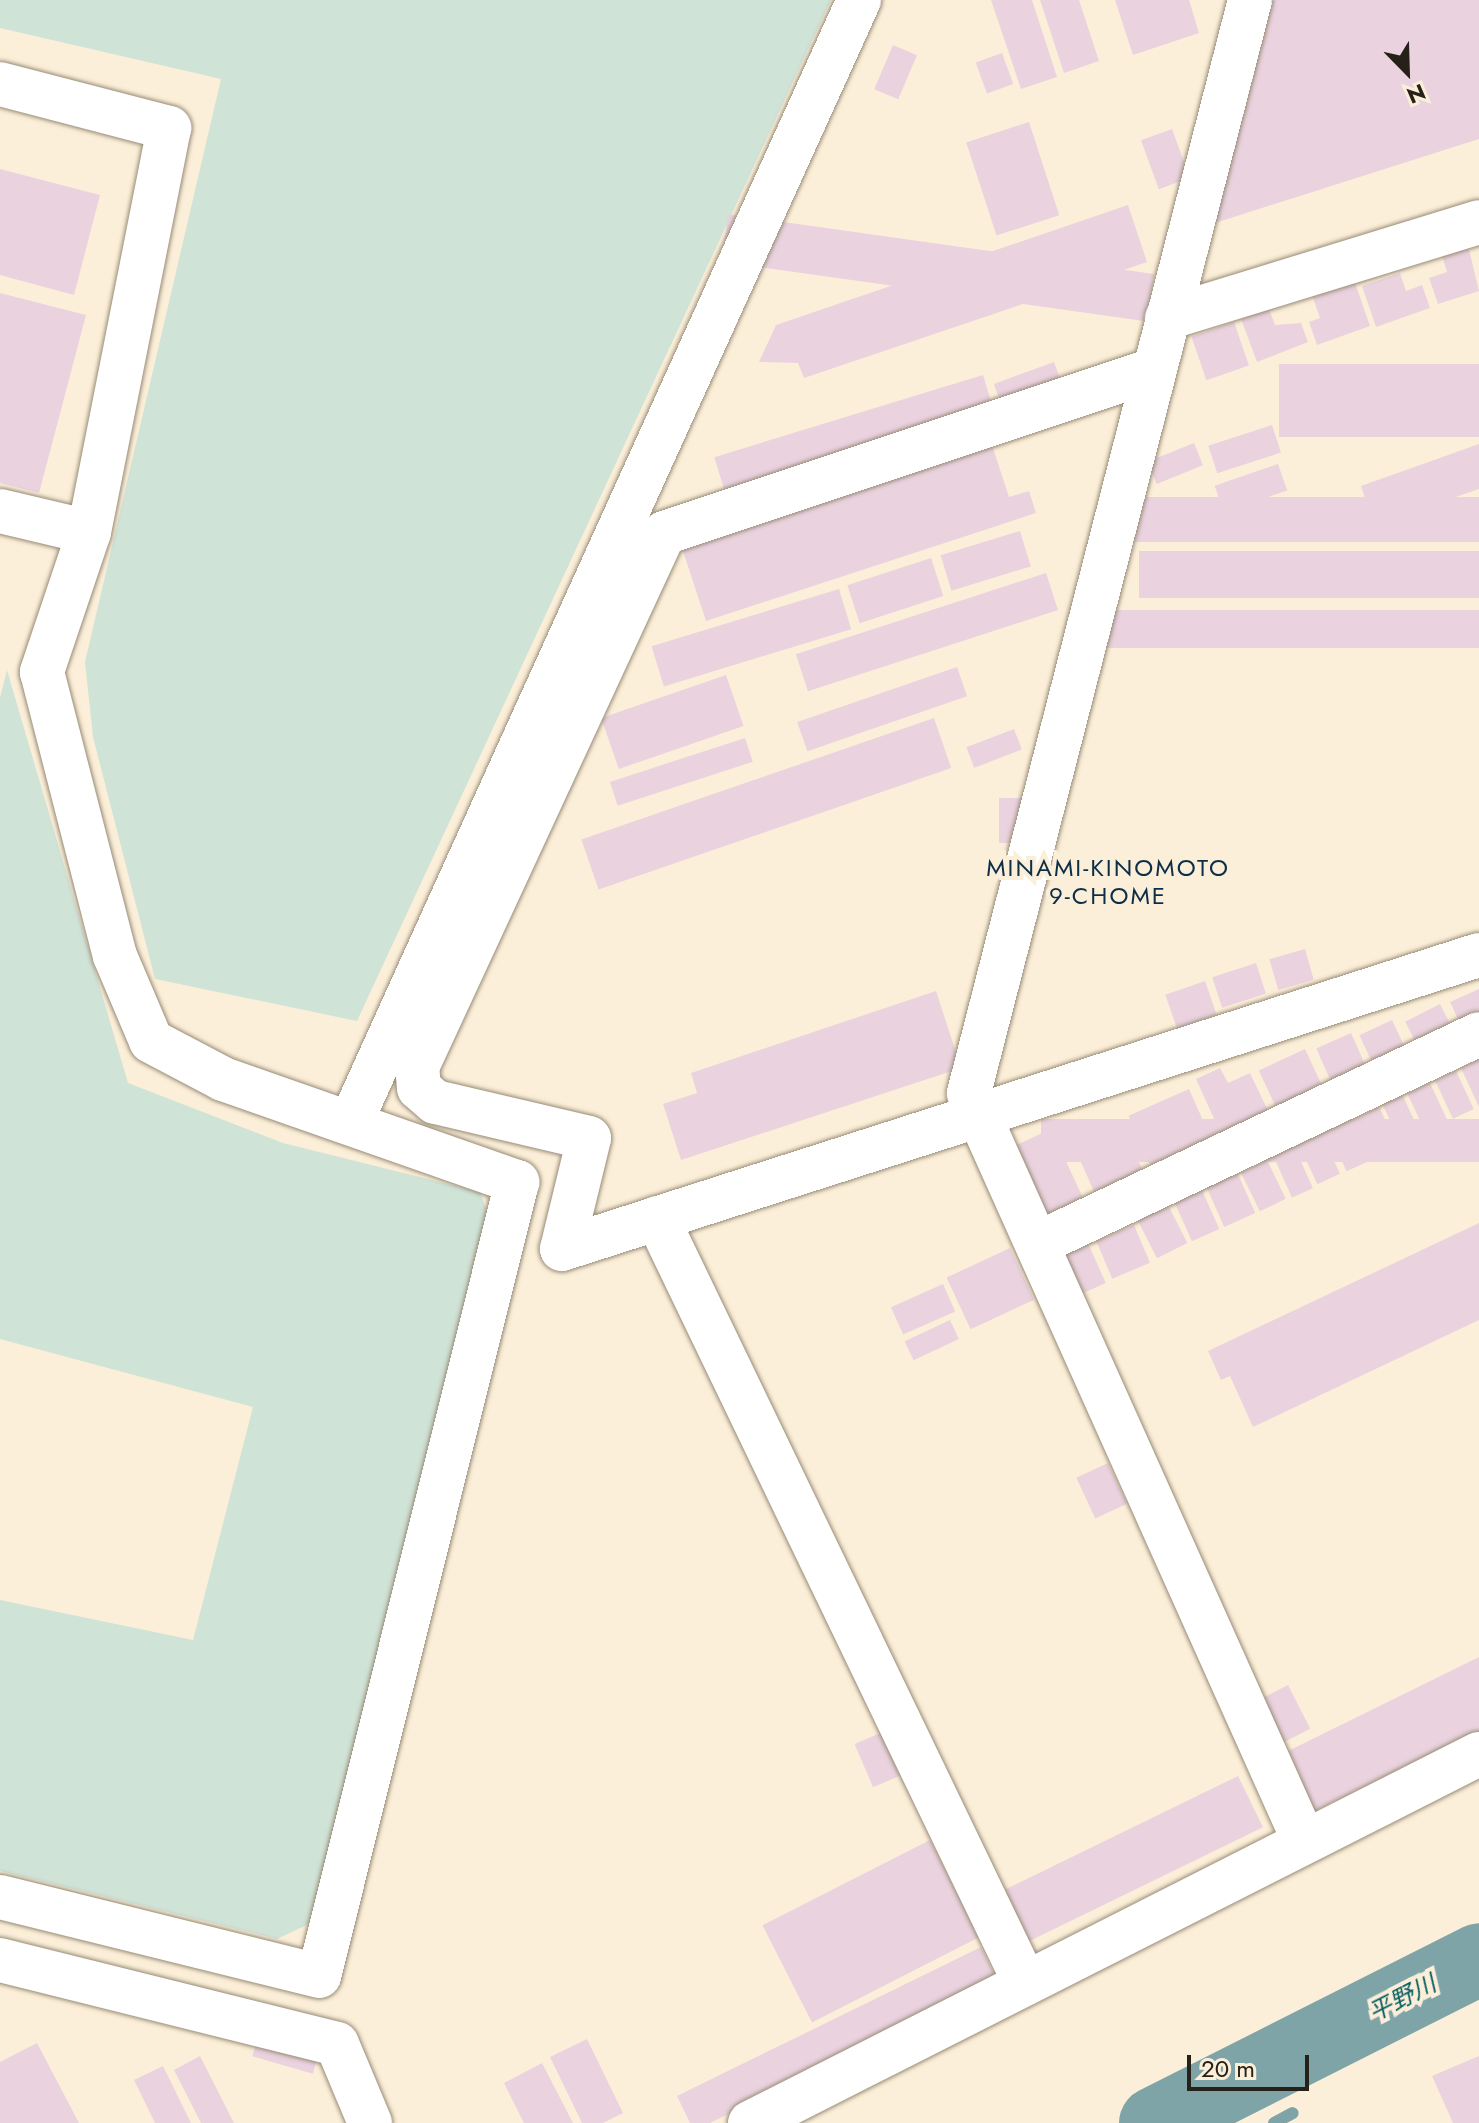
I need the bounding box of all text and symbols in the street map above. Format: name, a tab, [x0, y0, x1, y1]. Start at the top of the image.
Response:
north arrow	[1367, 32, 1447, 112]
text: N	[1402, 76, 1431, 112]
district label: MINAMI-KINOMOTO 9-CHOME	[986, 854, 1230, 910]
water label: 平野川	[1363, 1969, 1441, 2027]
scale bar	[1191, 2039, 1313, 2089]
text: 20 m	[1201, 2051, 1255, 2086]

